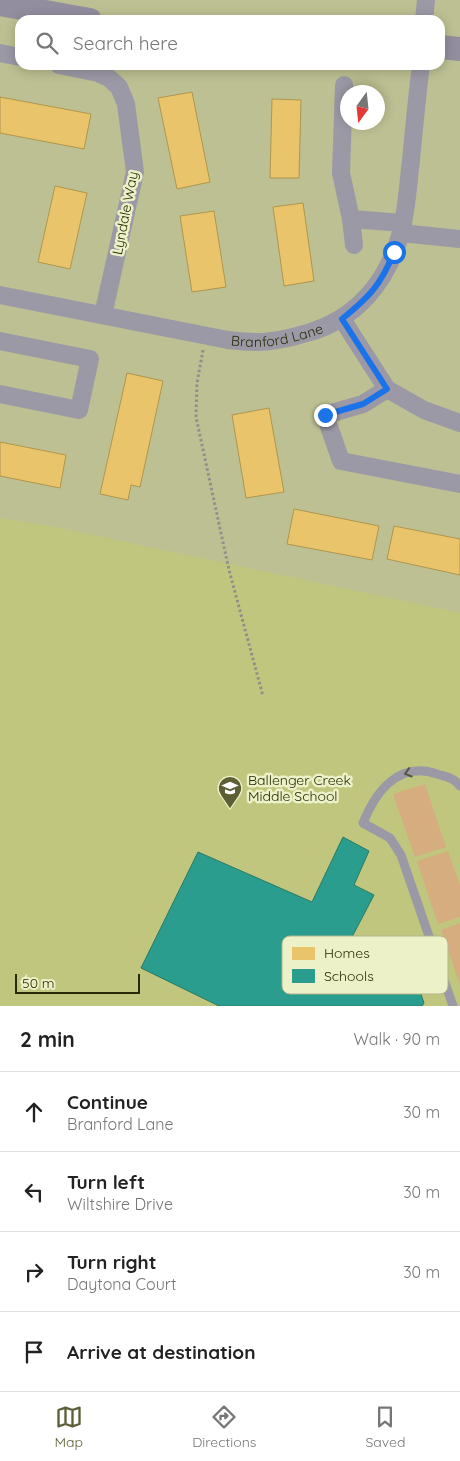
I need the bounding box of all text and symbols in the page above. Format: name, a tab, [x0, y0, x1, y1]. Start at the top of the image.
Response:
search box	[15, 15, 445, 70]
icon: search	[33, 29, 61, 57]
text: Search here	[73, 31, 178, 55]
north arrow	[340, 85, 385, 130]
street label: Lyndale Way	[108, 170, 142, 256]
route start	[383, 241, 406, 264]
street label: Branford Lane	[230, 319, 326, 351]
route end	[314, 404, 337, 427]
one-way arrow	[405, 767, 413, 777]
place label: Ballenger Creek Middle School	[248, 771, 351, 805]
school or university icon: Ballenger Creek Middle School	[217, 775, 243, 809]
legend	[282, 936, 448, 994]
text: Homes	[324, 944, 370, 962]
text: Schools	[324, 967, 374, 985]
scale bar	[15, 971, 140, 994]
text: 50 m	[22, 974, 55, 992]
text: 2 min	[20, 1026, 75, 1052]
text: Walk · 90 m	[353, 1029, 440, 1049]
text: Continue	[67, 1090, 148, 1114]
icon: ahead	[20, 1098, 48, 1126]
text: 30 m	[403, 1102, 440, 1122]
text: Branford Lane	[67, 1114, 174, 1134]
text: Turn left	[67, 1170, 145, 1194]
icon: left	[20, 1178, 48, 1206]
text: 30 m	[403, 1182, 440, 1202]
text: Wiltshire Drive	[67, 1194, 173, 1214]
text: Turn right	[67, 1250, 156, 1274]
icon: right	[20, 1258, 48, 1286]
text: 30 m	[403, 1262, 440, 1282]
text: Daytona Court	[67, 1274, 176, 1294]
icon: arrive	[20, 1338, 48, 1366]
text: Arrive at destination	[67, 1340, 256, 1364]
tab: Map	[55, 1403, 83, 1451]
tab: Directions	[192, 1403, 256, 1451]
tab: Saved	[365, 1403, 405, 1451]

